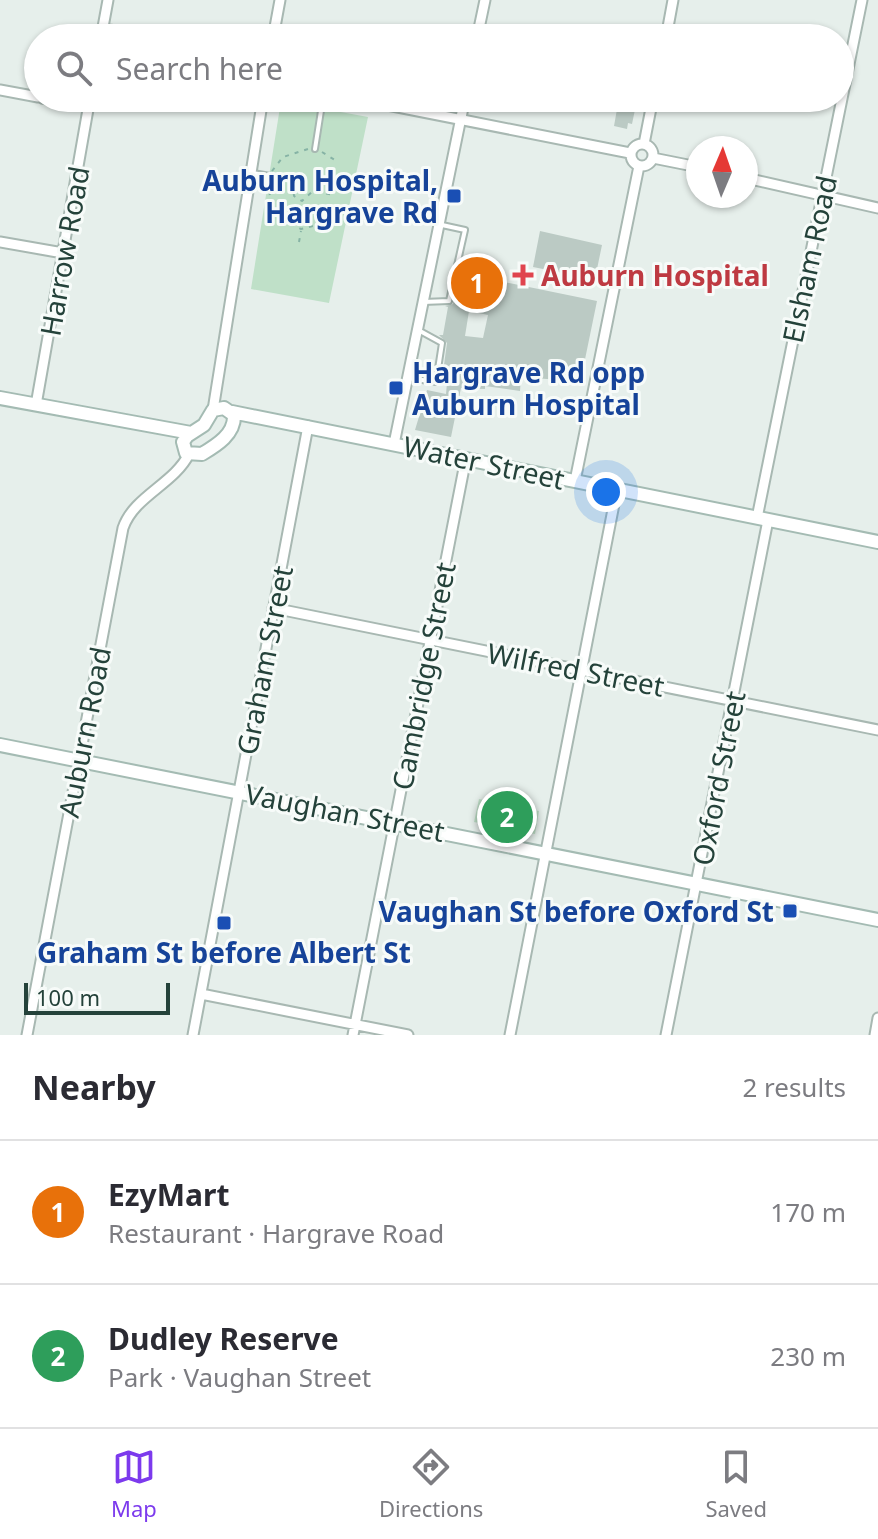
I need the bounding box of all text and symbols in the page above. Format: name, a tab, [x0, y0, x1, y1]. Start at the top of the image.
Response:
search box	[24, 24, 854, 112]
icon: search	[52, 46, 96, 90]
text: Search here	[116, 48, 283, 89]
north arrow	[686, 136, 758, 208]
place label: Auburn Hospital, Hargrave Rd	[202, 161, 438, 231]
street label: Harrow Road	[30, 163, 98, 339]
street label: Elsham Road	[773, 172, 845, 346]
marker: Auburn Hospital, Hargrave Rd	[445, 187, 463, 205]
pin: 1	[451, 253, 503, 313]
place label: Auburn Hospital	[541, 256, 769, 294]
marker: Auburn Hospital	[512, 264, 534, 286]
place label: Hargrave Rd opp Auburn Hospital	[412, 353, 645, 423]
marker: Hargrave Rd opp Auburn Hospital	[387, 379, 405, 397]
street label: Water Street	[400, 426, 568, 498]
your location	[586, 472, 626, 512]
street label: Cambridge Street	[382, 559, 464, 793]
street label: Graham Street	[227, 562, 301, 758]
street label: Wilfred Street	[484, 633, 668, 705]
street label: Auburn Road	[49, 643, 119, 821]
street label: Oxford Street	[682, 688, 754, 868]
street label: Vaughan Street	[242, 774, 448, 850]
pin: 2	[481, 787, 533, 847]
place label: Vaughan St before Oxford St	[378, 892, 774, 930]
marker: Vaughan St before Oxford St	[781, 902, 799, 920]
marker: Graham St before Albert St	[215, 914, 233, 932]
place label: Graham St before Albert St	[37, 933, 411, 971]
scale bar	[24, 979, 170, 1015]
text: 100 m	[36, 982, 100, 1012]
text: Nearby	[32, 1064, 156, 1110]
text: 2 results	[742, 1069, 846, 1105]
text: EzyMart	[108, 1174, 229, 1215]
text: 1	[51, 1194, 65, 1230]
text: 170 m	[770, 1194, 846, 1230]
text: Restaurant · Hargrave Road	[108, 1215, 444, 1251]
text: Dudley Reserve	[108, 1318, 339, 1359]
text: 2	[51, 1338, 65, 1374]
text: 230 m	[770, 1338, 846, 1374]
text: Park · Vaughan Street	[108, 1359, 371, 1395]
tab: Map	[111, 1445, 157, 1523]
tab: Directions	[379, 1445, 483, 1523]
tab: Saved	[705, 1445, 767, 1523]

